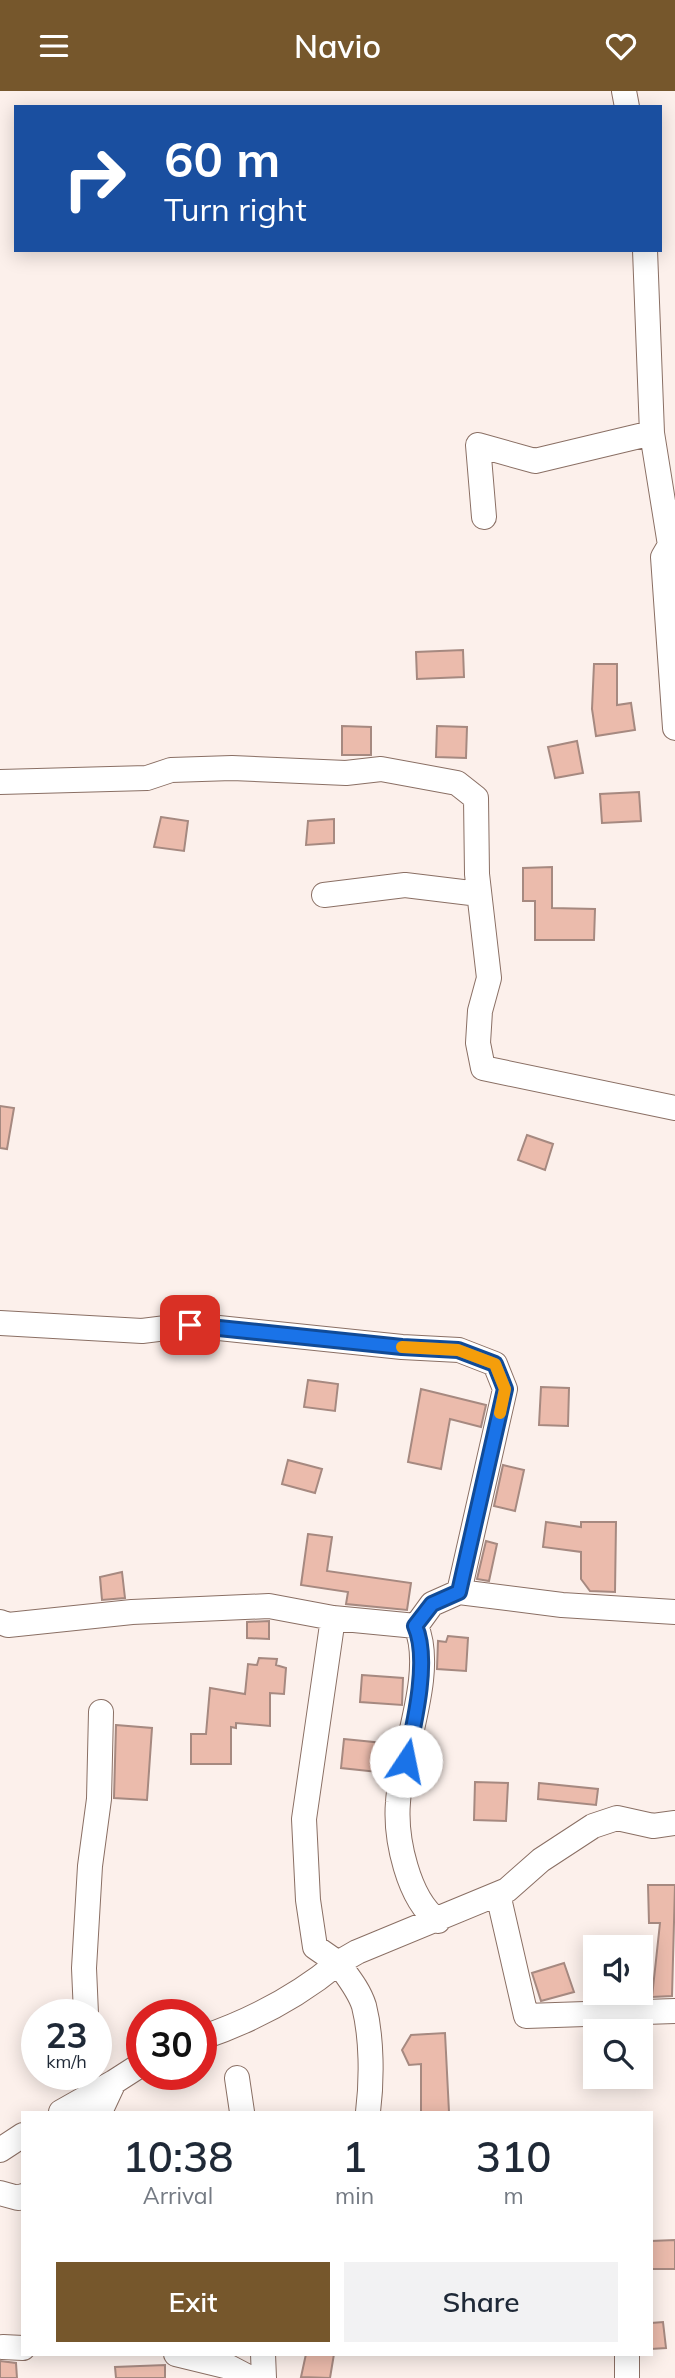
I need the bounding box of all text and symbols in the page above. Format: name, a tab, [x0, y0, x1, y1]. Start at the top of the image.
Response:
text: Navio	[294, 26, 381, 66]
icon: menu	[35, 27, 73, 65]
icon: heart	[602, 27, 640, 65]
text: 60 m	[164, 128, 280, 189]
icon: right	[49, 133, 140, 224]
text: Turn right	[164, 189, 307, 229]
pin	[160, 1295, 220, 1355]
icon: arrive	[171, 1306, 209, 1344]
position arrow	[369, 1724, 443, 1798]
map controls	[583, 1935, 653, 2089]
button: sound	[583, 1935, 653, 2005]
speed limit sign: 30	[126, 1999, 217, 2090]
text: 23	[45, 2013, 88, 2057]
button: search	[583, 2019, 653, 2089]
text: km/h	[46, 2050, 87, 2073]
text: 10:38	[123, 2130, 233, 2183]
text: 1	[342, 2130, 367, 2183]
text: 310	[476, 2130, 551, 2183]
text: Arrival	[143, 2181, 213, 2210]
text: min	[335, 2181, 374, 2210]
text: m	[503, 2181, 524, 2210]
button: Exit	[56, 2262, 330, 2342]
button: Share	[344, 2262, 618, 2342]

